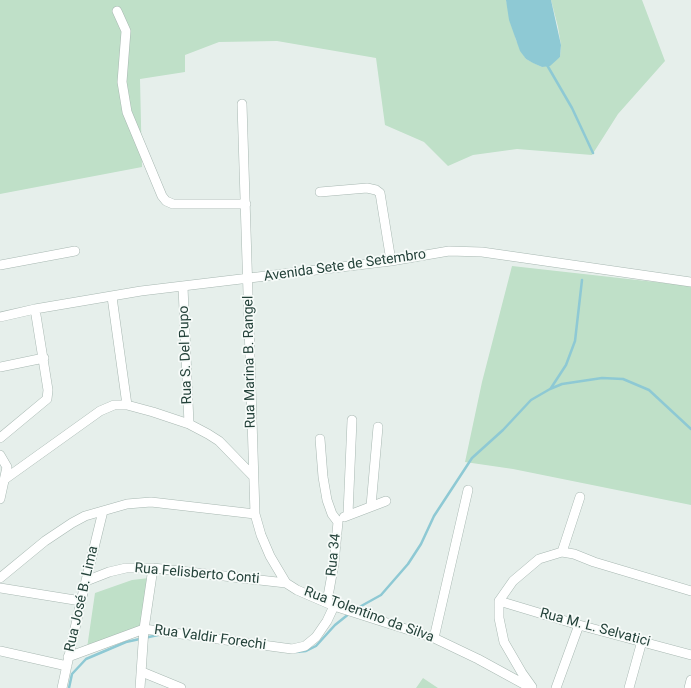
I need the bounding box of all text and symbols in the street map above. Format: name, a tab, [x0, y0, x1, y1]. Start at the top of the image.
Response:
street label: Avenida Sete de Setembro	[263, 246, 427, 286]
street label: Rua Marina B. Rangel	[240, 295, 260, 429]
street label: Rua S. Del Pupo	[176, 305, 196, 405]
street label: Rua 34	[323, 533, 345, 577]
street label: Rua José B. Lima	[62, 545, 102, 653]
street label: Rua Felisberto Conti	[134, 560, 260, 588]
street label: Rua Tolentino da Silva	[302, 584, 436, 646]
street label: Rua M. L. Selvatici	[538, 605, 652, 651]
street label: Rua Valdir Forechi	[153, 622, 267, 654]

